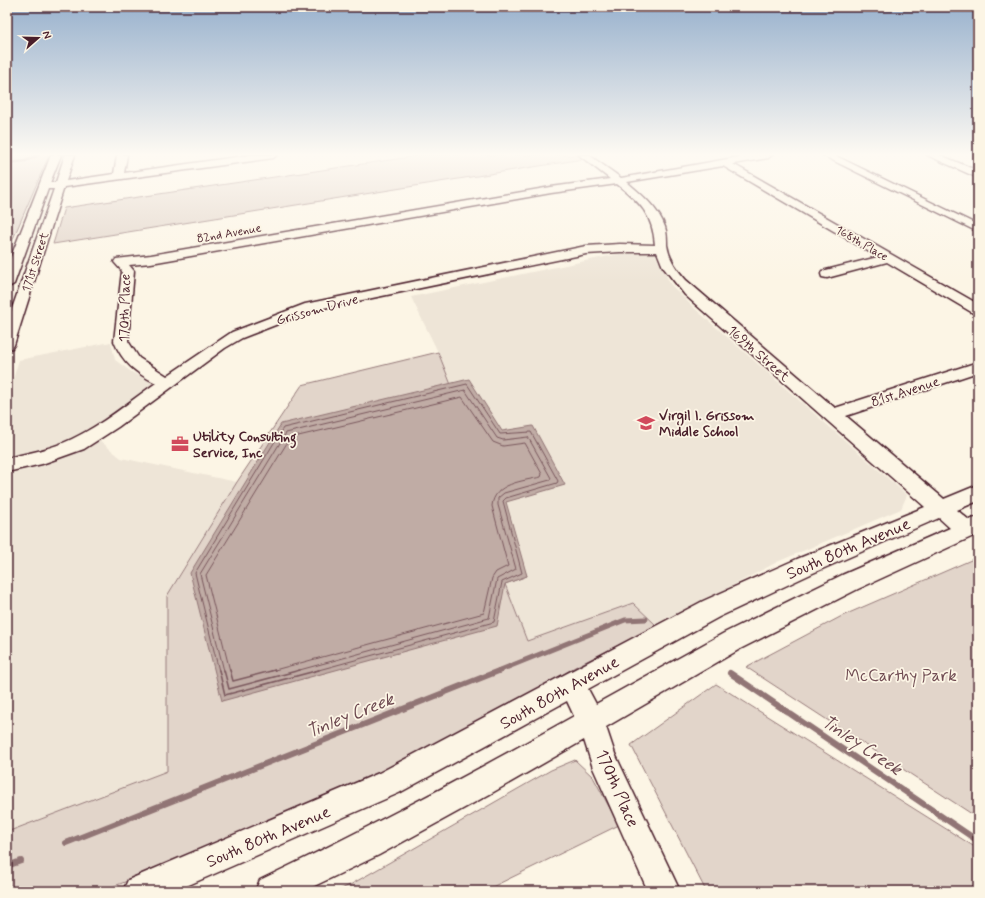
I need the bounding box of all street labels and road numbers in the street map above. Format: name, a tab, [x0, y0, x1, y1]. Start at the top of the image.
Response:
street label: 82nd Avenue	[196, 220, 263, 248]
street label: 168th Place	[832, 222, 891, 265]
street label: 171st Street	[19, 230, 53, 294]
street label: 170th Place	[115, 274, 135, 342]
street label: Grissom Drive	[274, 290, 360, 330]
street label: 169th Street	[723, 322, 794, 386]
street label: 81st Avenue	[869, 372, 942, 412]
street label: South 80th Avenue	[783, 513, 914, 585]
street label: South 80th Avenue	[496, 651, 623, 735]
street label: 170th Place	[590, 746, 644, 831]
street label: South 80th Avenue	[203, 801, 334, 873]

